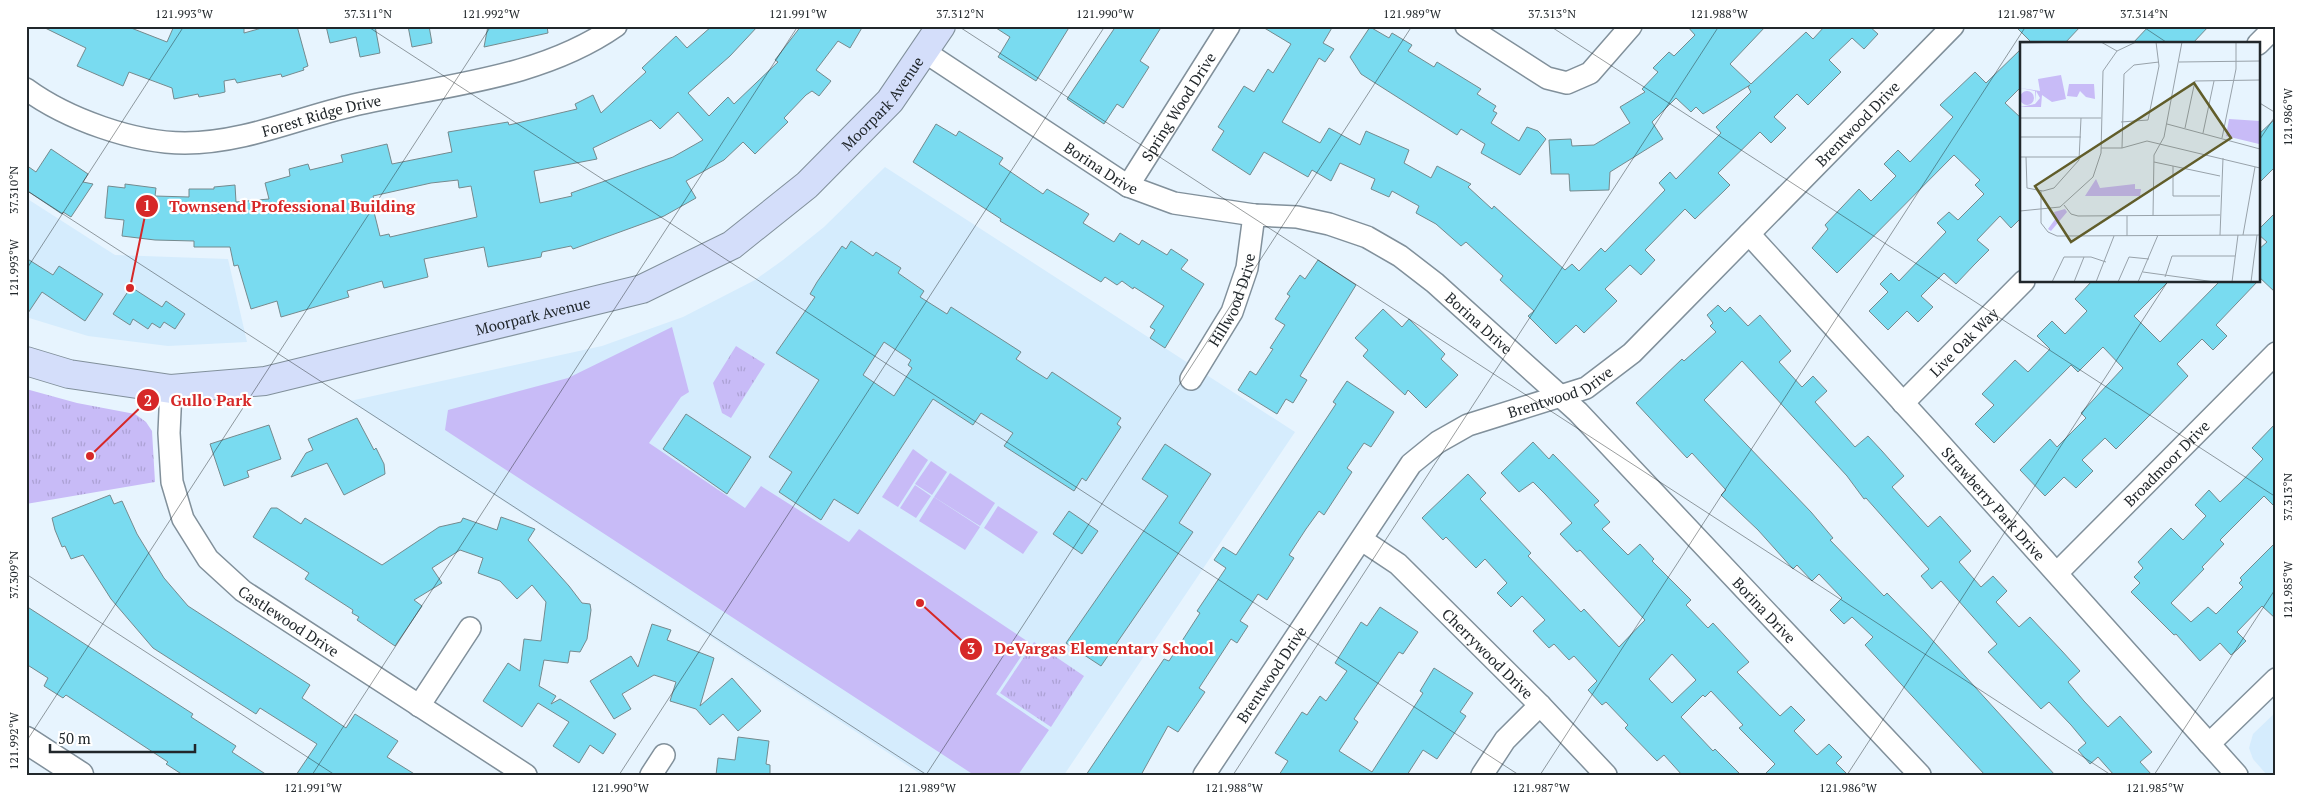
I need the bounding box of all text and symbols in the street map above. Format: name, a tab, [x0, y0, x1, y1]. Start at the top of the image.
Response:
text: 121.993°W	[155, 6, 214, 21]
text: 37.311°N	[344, 6, 392, 21]
text: 121.992°W	[462, 6, 521, 21]
text: 121.991°W	[769, 6, 828, 21]
text: 37.312°N	[936, 6, 984, 21]
text: 121.990°W	[1076, 6, 1135, 21]
text: 121.989°W	[1383, 6, 1442, 21]
text: 37.313°N	[1528, 6, 1576, 21]
text: 121.988°W	[1690, 6, 1749, 21]
text: 121.987°W	[1997, 6, 2056, 21]
text: 37.314°N	[2120, 6, 2168, 21]
inset map	[2020, 42, 2260, 282]
street label: Spring Wood Drive	[1136, 48, 1220, 165]
street label: Moorpark Avenue	[837, 52, 928, 155]
street label: Brentwood Drive	[1811, 76, 1904, 171]
text: 121.986°W	[2280, 87, 2295, 146]
street label: Forest Ridge Drive	[260, 90, 383, 141]
street label: Borina Drive	[1061, 137, 1141, 199]
text: 37.310°N	[6, 166, 21, 214]
callout: Townsend Professional Building	[134, 190, 425, 221]
text: 1	[143, 195, 151, 215]
text: Townsend Professional Building	[169, 195, 416, 217]
text: 121.993°W	[6, 238, 21, 297]
street label: Hillwood Drive	[1203, 252, 1259, 350]
street label: Borina Drive	[1441, 287, 1517, 358]
street label: Moorpark Avenue	[473, 292, 592, 339]
street label: Live Oak Way	[1925, 303, 2003, 381]
street label: Brentwood Drive	[1505, 362, 1616, 422]
callout: Gullo Park	[135, 385, 261, 416]
text: Gullo Park	[170, 389, 252, 411]
text: 2	[144, 390, 152, 410]
street label: Broadmoor Drive	[2119, 416, 2214, 511]
street label: Strawberry Park Drive	[1938, 442, 2050, 565]
text: 37.313°N	[2280, 473, 2295, 521]
text: 37.309°N	[6, 551, 21, 599]
text: 121.985°W	[2280, 560, 2295, 619]
street label: Borina Drive	[1729, 573, 1801, 647]
street label: Castlewood Drive	[235, 581, 343, 661]
street label: Cherrywood Drive	[1438, 604, 1538, 703]
street label: Brentwood Drive	[1232, 622, 1310, 727]
callout: DeVargas Elementary School	[959, 633, 1224, 664]
text: DeVargas Elementary School	[994, 637, 1214, 659]
text: 3	[967, 638, 975, 658]
text: 121.992°W	[6, 711, 21, 770]
scale bar	[50, 721, 195, 753]
text: 50 m	[58, 728, 91, 748]
text: 121.991°W	[284, 780, 343, 795]
text: 121.990°W	[591, 780, 650, 795]
text: 121.989°W	[898, 780, 957, 795]
text: 121.988°W	[1205, 780, 1264, 795]
text: 121.987°W	[1512, 780, 1571, 795]
text: 121.986°W	[1819, 780, 1878, 795]
text: 121.985°W	[2126, 780, 2185, 795]

